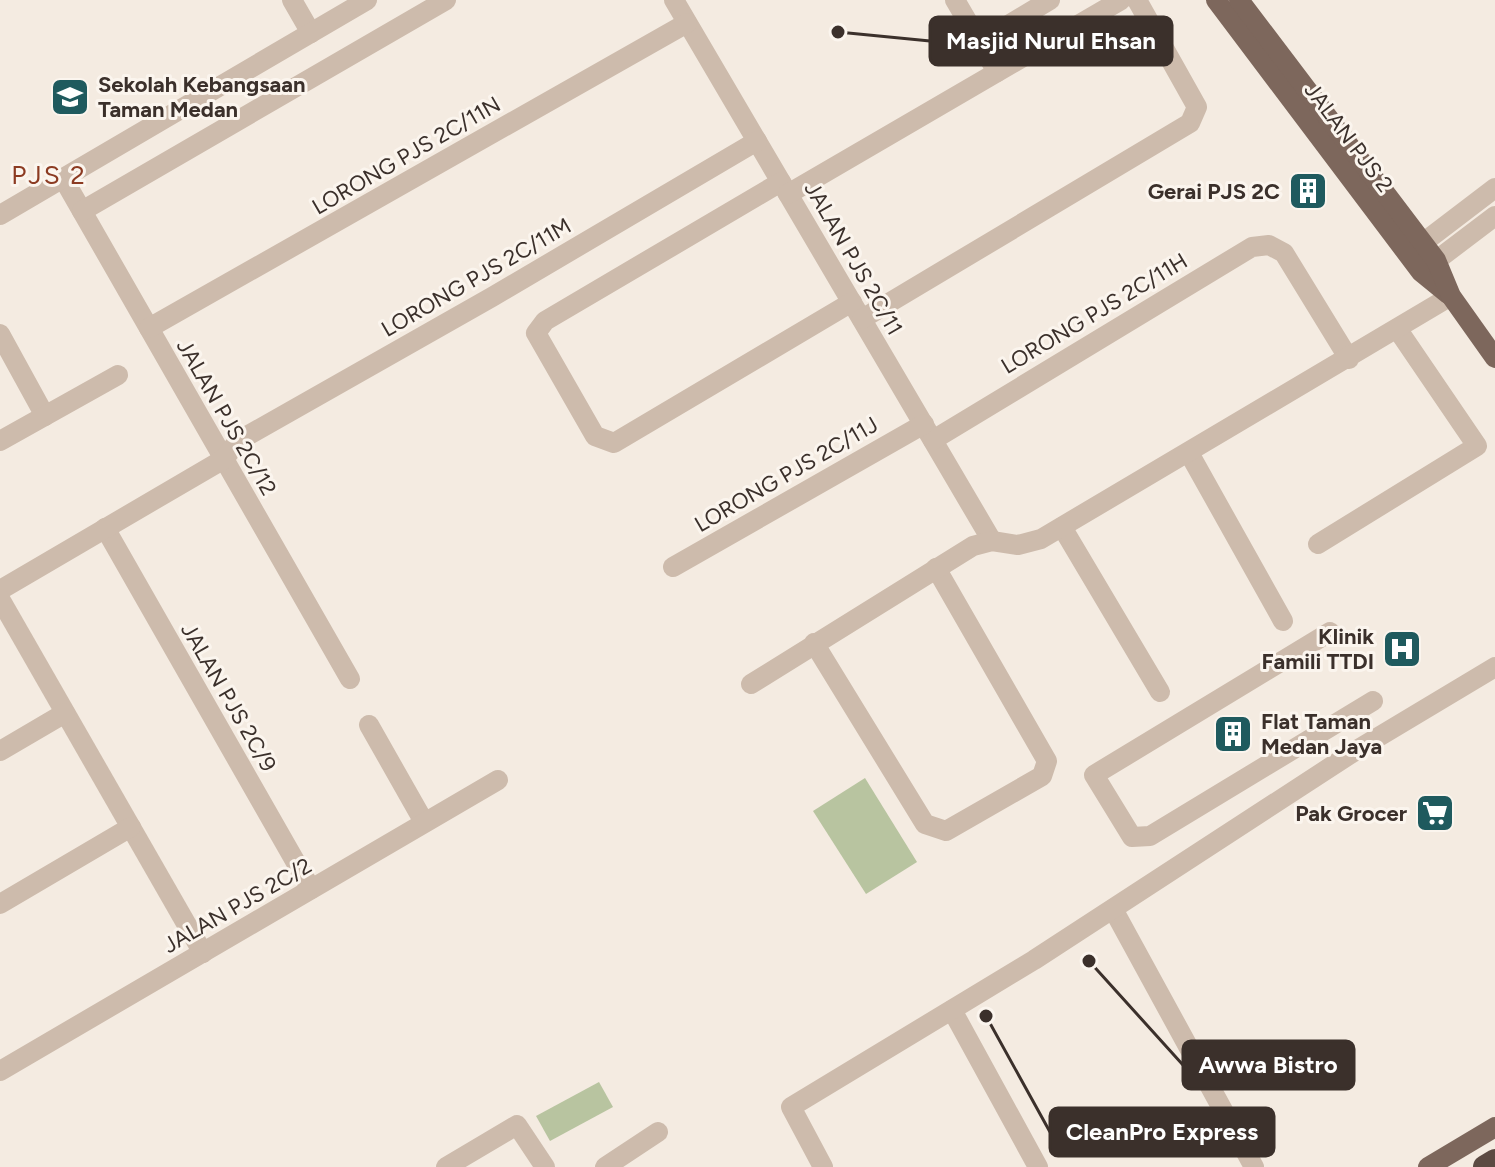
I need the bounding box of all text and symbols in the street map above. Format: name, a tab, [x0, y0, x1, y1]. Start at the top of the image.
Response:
callout: Masjid Nurul Ehsan	[930, 17, 1172, 65]
text: Masjid Nurul Ehsan	[946, 26, 1156, 55]
place label: Sekolah Kebangsaan Taman Medan	[98, 71, 305, 123]
school or university icon: Sekolah Kebangsaan Taman Medan	[49, 76, 91, 118]
street label: JALAN PJS 2	[1299, 77, 1399, 197]
street label: LORONG PJS 2C/11N	[307, 90, 505, 220]
district label: PJS 2	[11, 159, 87, 191]
building icon: Gerai PJS 2C	[1287, 170, 1329, 212]
street label: JALAN PJS 2C/11	[799, 177, 908, 340]
place label: Gerai PJS 2C	[1148, 178, 1280, 205]
street label: LORONG PJS 2C/11M	[377, 212, 576, 343]
street label: LORONG PJS 2C/11H	[996, 247, 1192, 380]
street label: JALAN PJS 2C/12	[171, 334, 282, 500]
street label: LORONG PJS 2C/11J	[690, 411, 883, 538]
street label: JALAN PJS 2C/9	[175, 618, 282, 776]
place label: Klinik Famili TTDI	[1261, 623, 1374, 675]
hospital icon: Klinik Famili TTDI	[1381, 628, 1423, 670]
place label: Flat Taman Medan Jaya	[1261, 708, 1382, 760]
building icon: Flat Taman Medan Jaya	[1212, 713, 1254, 755]
supermarket icon: Pak Grocer	[1414, 792, 1456, 834]
place label: Pak Grocer	[1295, 800, 1408, 827]
street label: JALAN PJS 2C/2	[158, 852, 316, 959]
callout: Awwa Bistro	[1183, 1041, 1354, 1089]
text: Awwa Bistro	[1198, 1050, 1338, 1079]
callout: CleanPro Express	[1050, 1108, 1274, 1156]
text: CleanPro Express	[1066, 1117, 1258, 1146]

